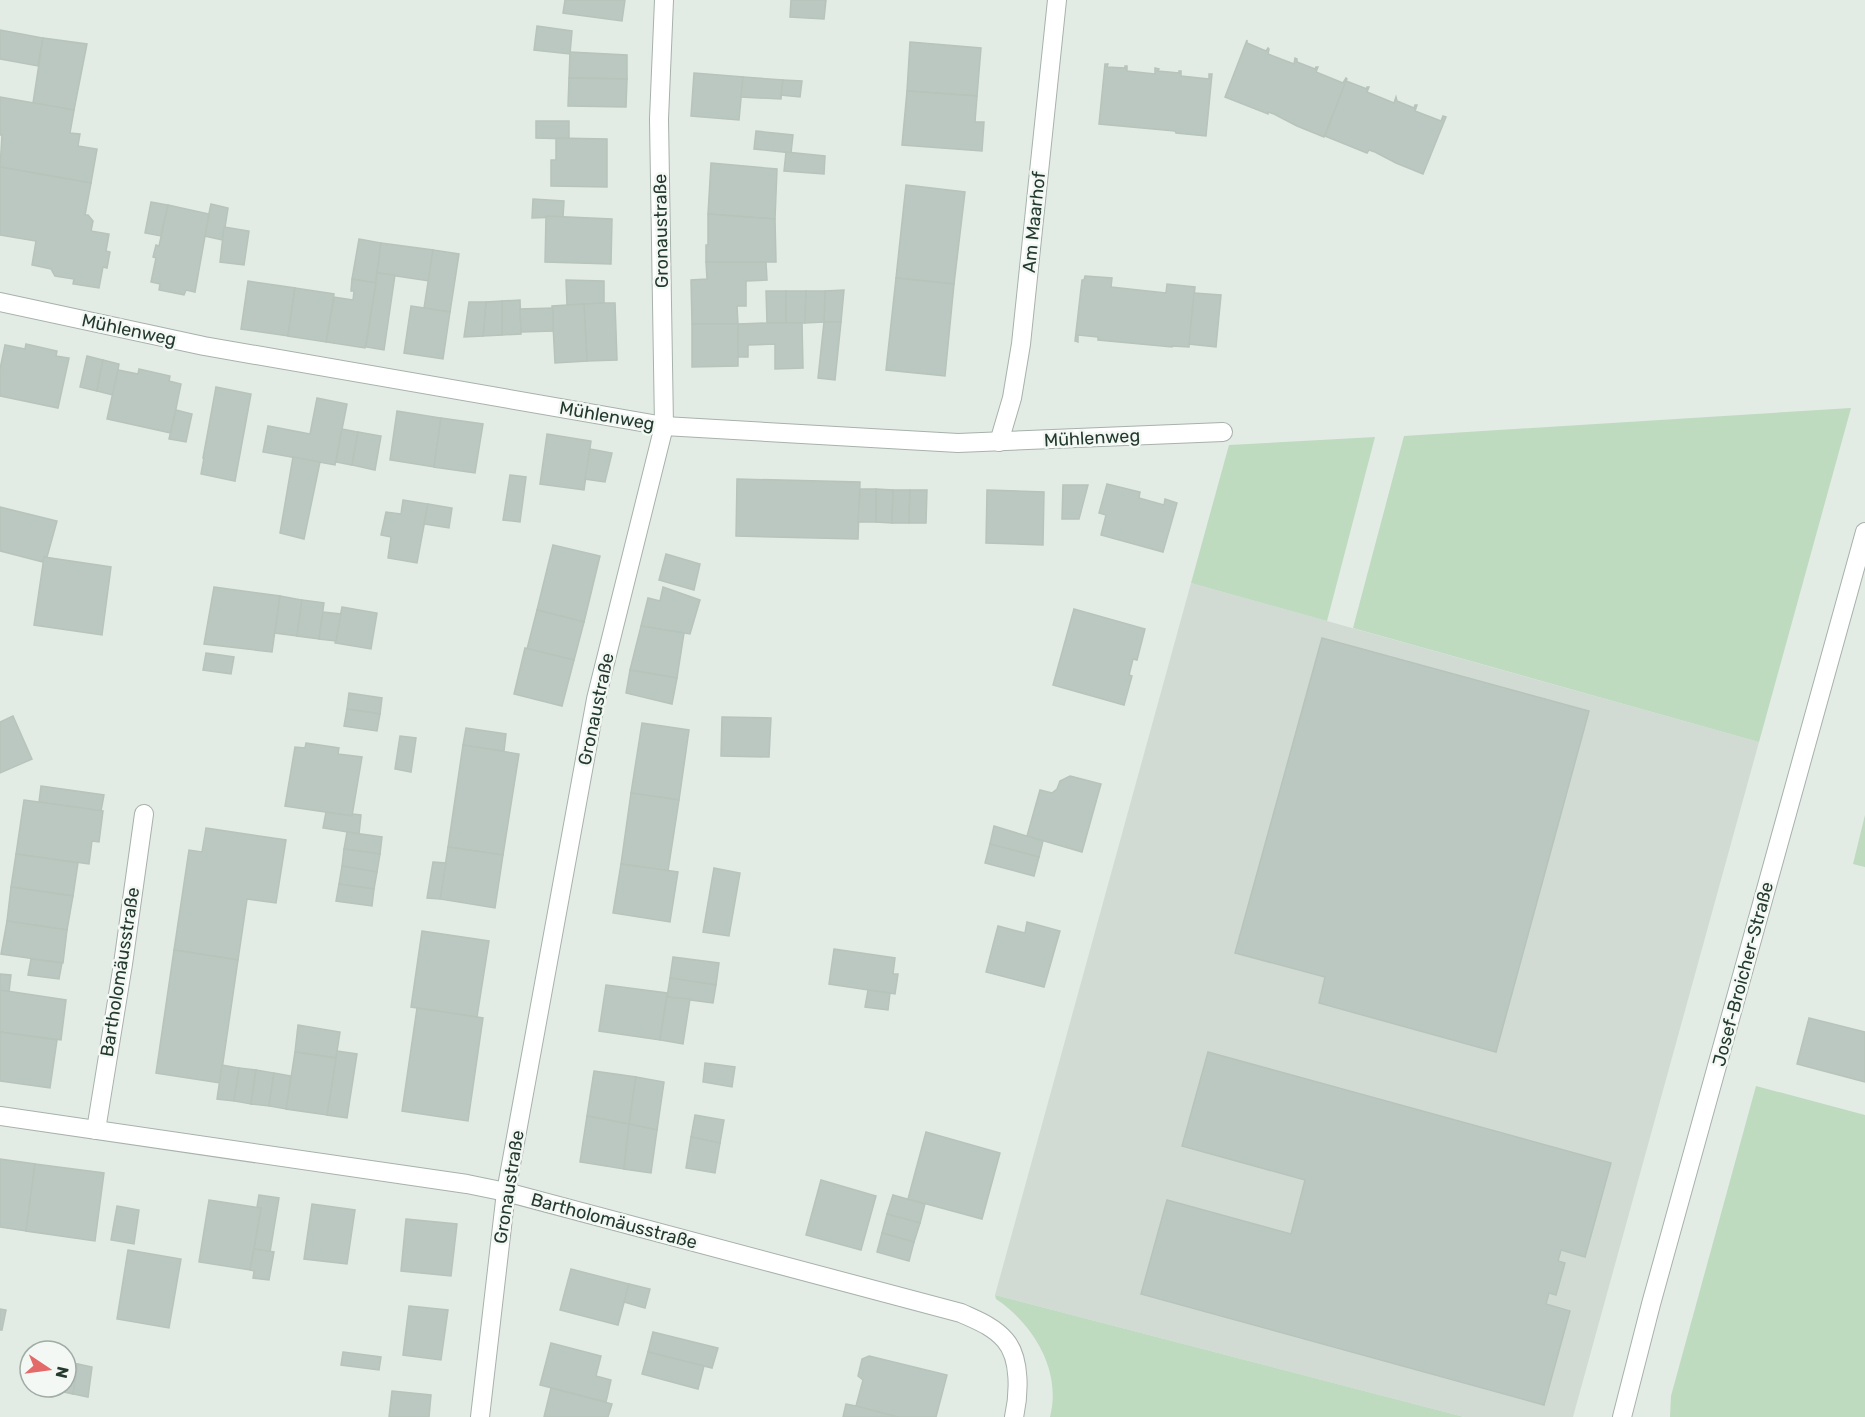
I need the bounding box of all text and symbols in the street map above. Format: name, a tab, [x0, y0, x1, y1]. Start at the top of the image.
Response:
street label: Am Maarhof	[1018, 170, 1050, 274]
street label: Gronaustraße	[649, 174, 673, 288]
street label: Mühlenweg	[80, 309, 178, 351]
street label: Mühlenweg	[558, 397, 656, 435]
street label: Mühlenweg	[1043, 424, 1141, 452]
street label: Gronaustraße	[573, 651, 619, 767]
street label: Josef-Broicher-Straße	[1708, 879, 1778, 1069]
street label: Bartholomäusstraße	[96, 886, 144, 1058]
street label: Gronaustraße	[489, 1129, 529, 1245]
street label: Bartholomäusstraße	[528, 1188, 700, 1254]
north arrow	[18, 1339, 78, 1399]
text: N	[52, 1365, 73, 1380]

